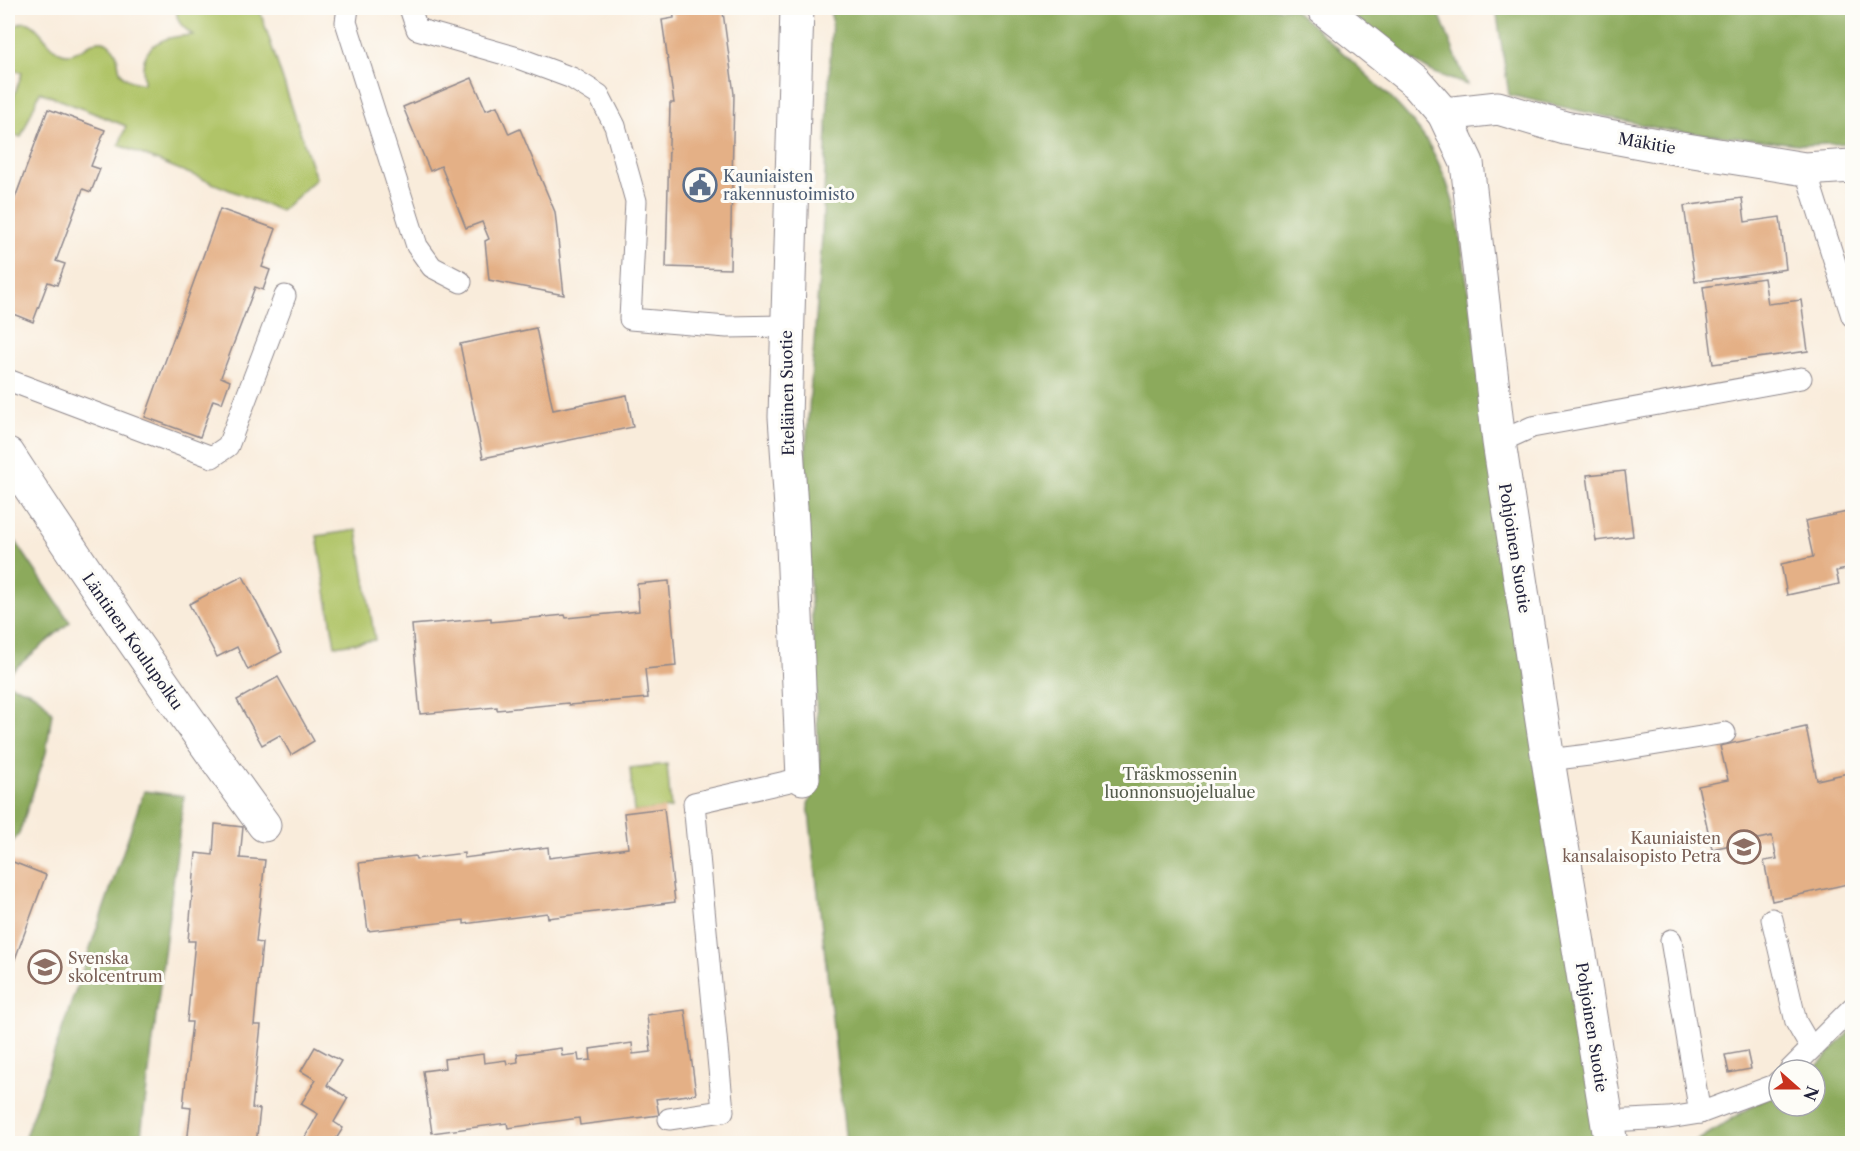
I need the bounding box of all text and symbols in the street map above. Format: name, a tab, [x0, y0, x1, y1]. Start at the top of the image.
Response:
street label: Mäkitie	[1617, 128, 1677, 158]
place label: Kauniaisten rakennustoimisto	[723, 166, 855, 204]
public building icon: Kauniaisten rakennustoimisto	[682, 167, 718, 203]
street label: Eteläinen Suotie	[776, 330, 798, 456]
street label: Pohjoinen Suotie	[1495, 482, 1535, 614]
street label: Läntinen Koulupolku	[78, 569, 188, 713]
park label: Träskmossenin luonnonsuojelualue	[1104, 764, 1256, 802]
place label: Kauniaisten kansalaisopisto Petra	[1562, 828, 1722, 866]
school or university icon: Kauniaisten kansalaisopisto Petra	[1726, 829, 1762, 865]
place label: Svenska skolcentrum	[68, 948, 163, 986]
school or university icon: Svenska skolcentrum	[27, 949, 63, 985]
street label: Pohjoinen Suotie	[1572, 961, 1612, 1093]
north arrow	[1767, 1058, 1827, 1118]
text: N	[1799, 1083, 1823, 1104]

